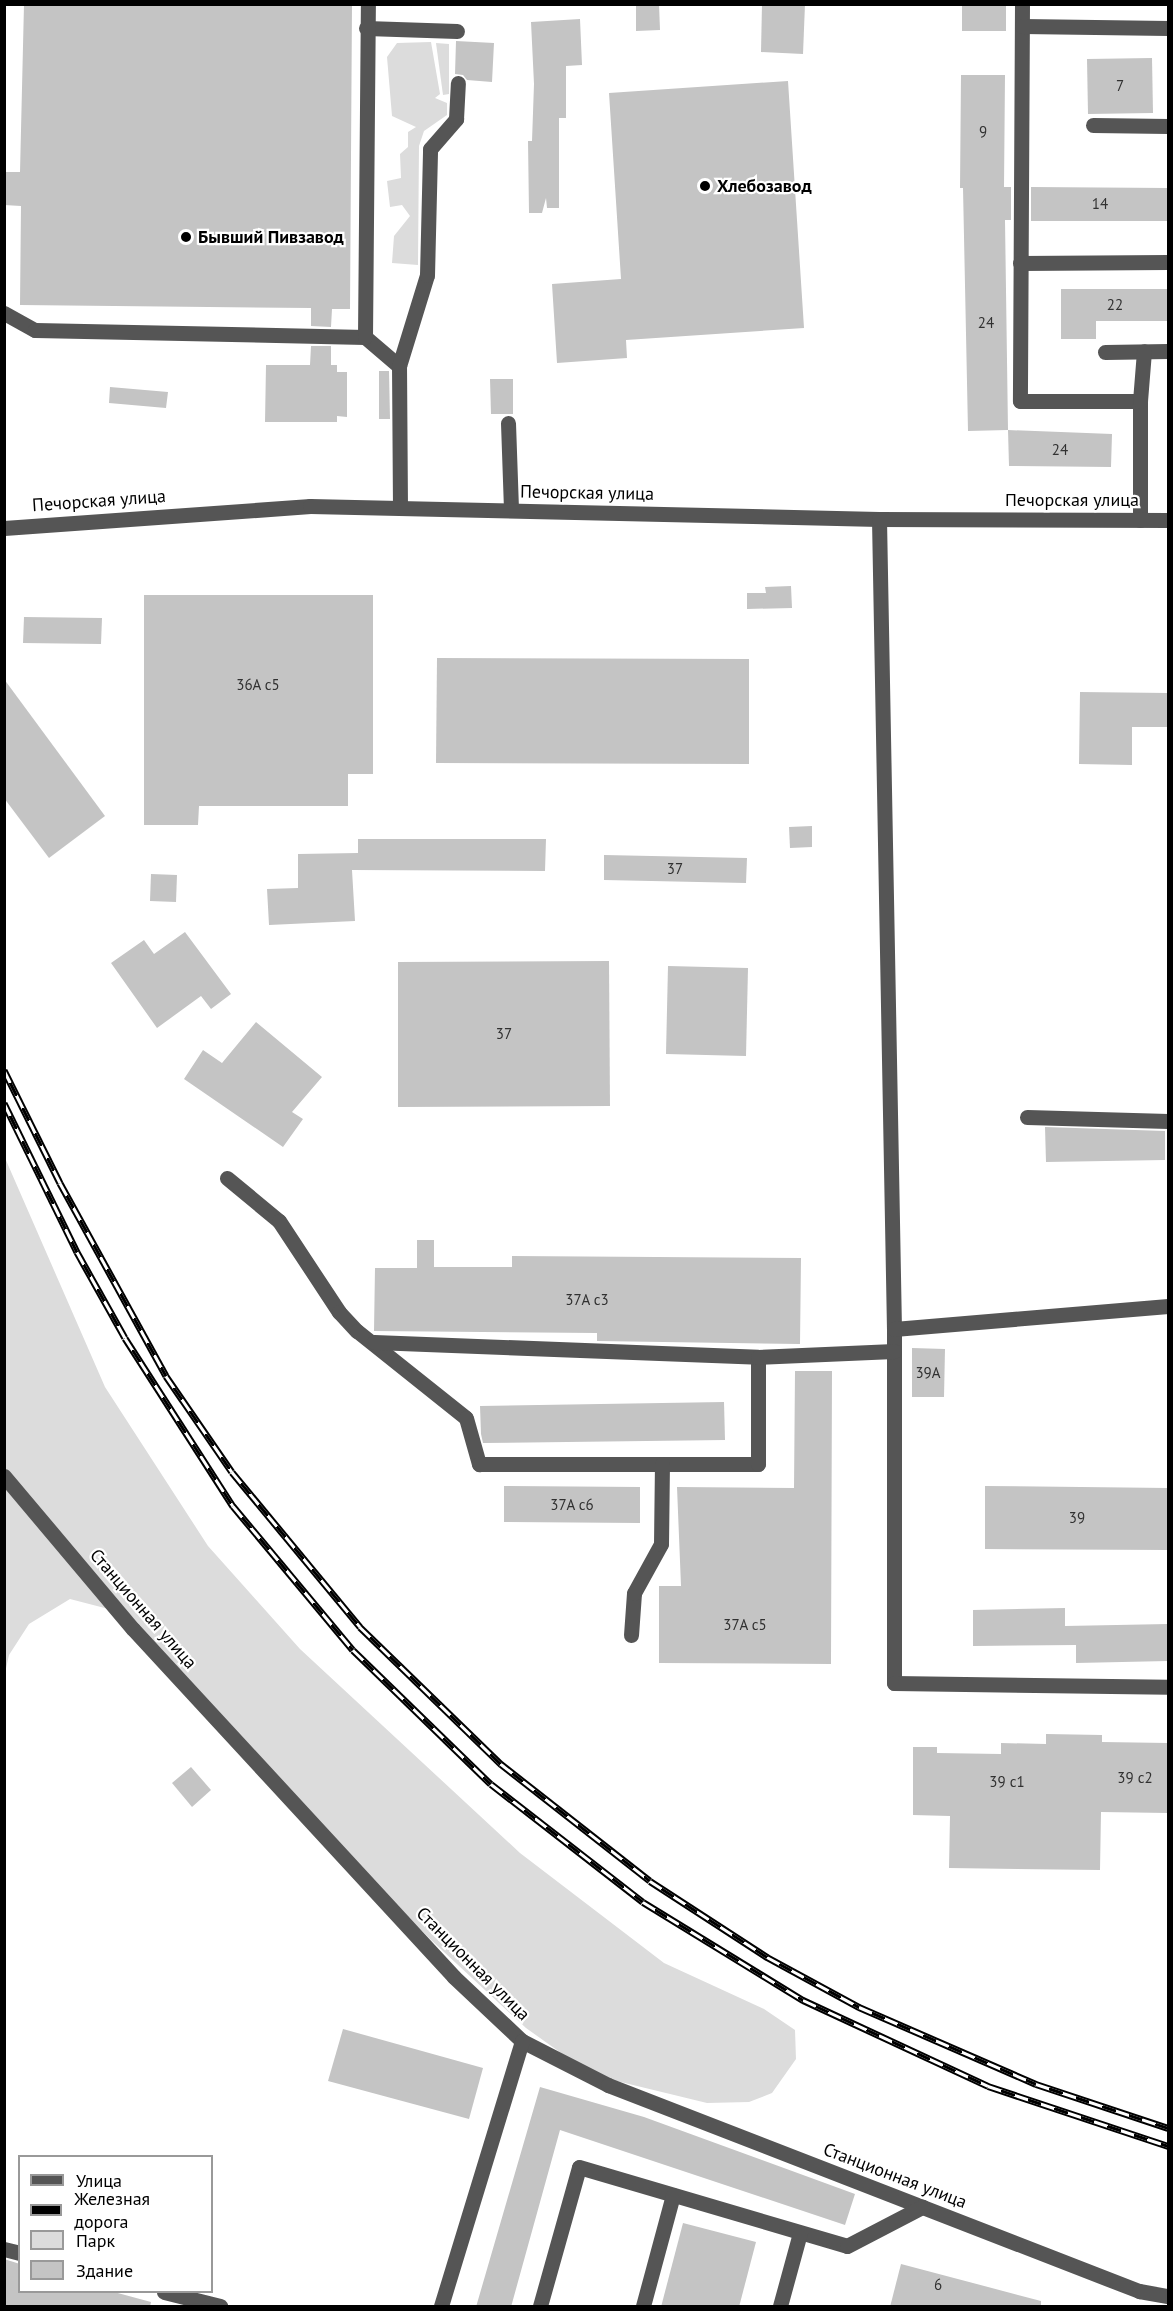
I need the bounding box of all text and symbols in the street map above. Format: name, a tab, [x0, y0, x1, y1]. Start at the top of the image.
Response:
house number: 7	[1116, 77, 1124, 95]
house number: 9	[979, 123, 987, 141]
place label: Хлебозавод	[717, 175, 812, 197]
marker: Хлебозавод	[698, 179, 712, 193]
house number: 14	[1092, 195, 1108, 213]
place label: Бывший Пивзавод	[198, 226, 344, 248]
marker: Бывший Пивзавод	[179, 230, 193, 244]
house number: 22	[1107, 296, 1123, 314]
house number: 24	[978, 314, 994, 332]
house number: 24	[1052, 441, 1068, 459]
street label: Печорская улица	[520, 481, 654, 505]
street label: Печорская улица	[31, 486, 167, 516]
street label: Печорская улица	[1005, 489, 1139, 511]
house number: 36А с5	[236, 676, 280, 694]
house number: 37	[667, 860, 683, 878]
house number: 37	[496, 1025, 512, 1043]
house number: 37А с3	[565, 1291, 609, 1309]
house number: 39А	[915, 1364, 941, 1382]
house number: 37А с6	[550, 1496, 594, 1514]
house number: 39	[1069, 1509, 1085, 1527]
street label: Станционная улица	[85, 1545, 201, 1673]
house number: 37А с5	[723, 1616, 767, 1634]
house number: 39 с2	[1117, 1769, 1153, 1787]
house number: 39 с1	[989, 1773, 1025, 1791]
street label: Станционная улица	[412, 1903, 534, 2025]
street label: Станционная улица	[820, 2139, 970, 2213]
legend	[18, 2155, 213, 2293]
text: Улица	[76, 2169, 122, 2192]
text: Железная дорога	[74, 2187, 150, 2233]
text: Парк	[76, 2229, 115, 2252]
text: Здание	[76, 2259, 133, 2282]
house number: 6	[934, 2276, 942, 2294]

